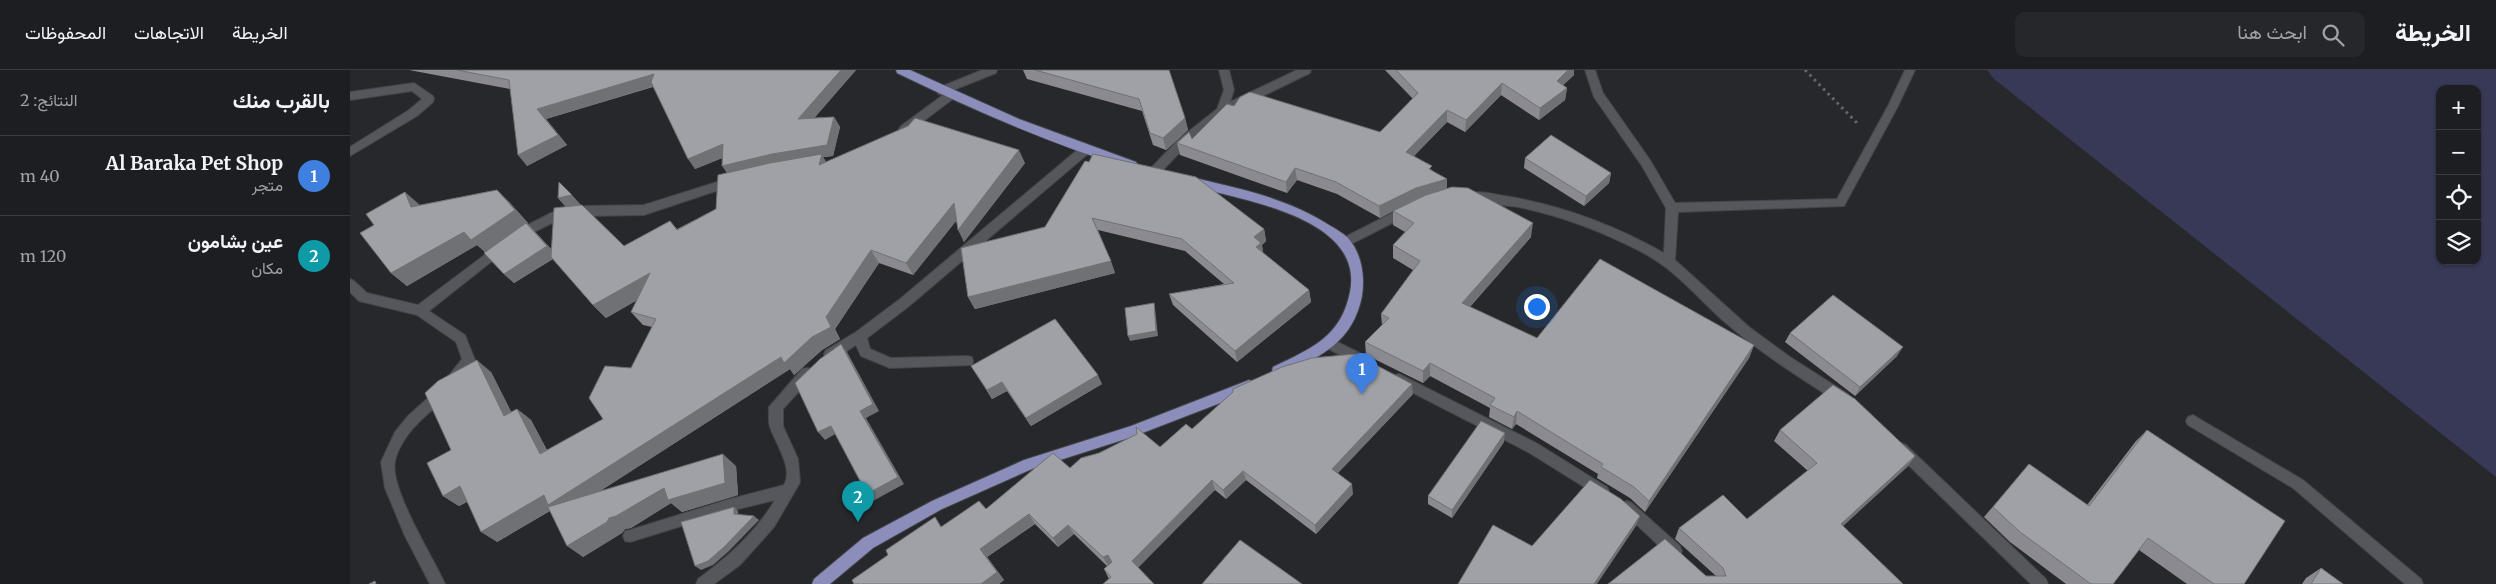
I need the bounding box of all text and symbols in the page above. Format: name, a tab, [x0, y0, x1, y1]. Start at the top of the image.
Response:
search box	[2015, 12, 2365, 57]
text: الخريطة	[2395, 17, 2471, 48]
text: ابحث هنا	[2237, 20, 2307, 44]
text: المحفوظات	[25, 21, 106, 44]
text: الاتجاهات	[134, 21, 204, 44]
text: الخريطة	[232, 21, 288, 44]
icon: search	[2319, 21, 2347, 49]
map controls	[2436, 85, 2481, 265]
button: +	[2436, 85, 2481, 130]
text: بالقرب منك	[233, 87, 330, 114]
text: النتائج: 2	[20, 90, 77, 110]
button: −	[2436, 130, 2481, 175]
text: Al Baraka Pet Shop	[106, 151, 283, 175]
text: 40 m	[20, 166, 60, 186]
text: 1	[310, 166, 318, 186]
text: متجر	[252, 175, 283, 195]
button: locate	[2436, 175, 2481, 220]
button: layers	[2436, 220, 2481, 265]
text: عين بشامون	[188, 229, 283, 253]
text: 120 m	[20, 246, 66, 266]
text: 2	[309, 246, 319, 266]
text: مكان	[251, 258, 283, 278]
your location	[1524, 294, 1550, 320]
pin: 1	[1346, 353, 1378, 394]
pin: 2	[842, 481, 874, 522]

